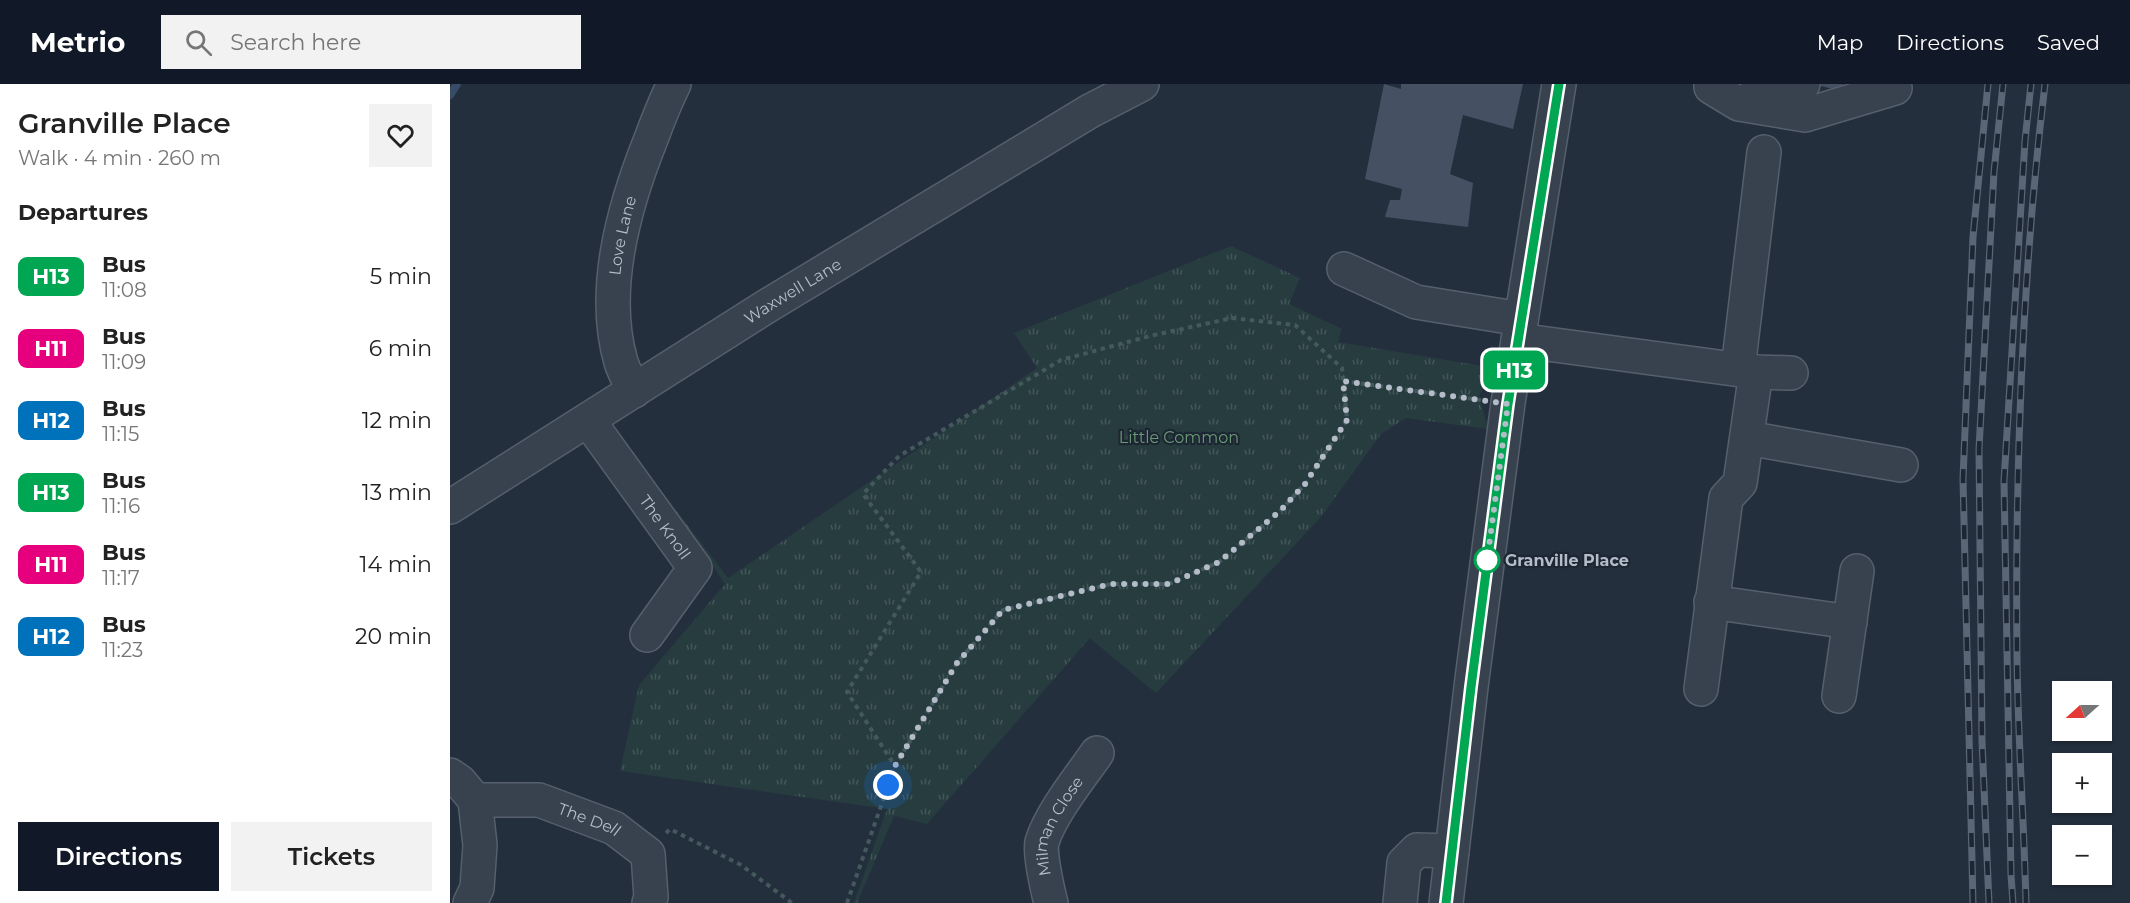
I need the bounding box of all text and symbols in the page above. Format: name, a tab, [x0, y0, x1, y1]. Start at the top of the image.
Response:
search box	[161, 15, 581, 69]
text: Metrio	[30, 25, 125, 59]
icon: search	[182, 26, 215, 59]
text: Search here	[230, 29, 361, 56]
text: Map	[1817, 30, 1863, 55]
text: Directions	[1896, 30, 2004, 55]
text: Saved	[2037, 30, 2100, 55]
button: heart	[369, 104, 432, 167]
text: Granville Place	[18, 106, 231, 140]
text: Walk · 4 min · 260 m	[18, 146, 221, 170]
street label: Love Lane	[605, 193, 640, 276]
text: Departures	[18, 199, 148, 226]
text: Bus	[102, 251, 146, 278]
street label: Waxwell Lane	[740, 254, 845, 328]
text: 5 min	[370, 263, 432, 290]
text: H13	[32, 264, 70, 289]
text: 11:08	[102, 278, 147, 302]
text: Bus	[102, 323, 146, 350]
text: 6 min	[369, 335, 432, 362]
text: H11	[34, 336, 68, 361]
text: 11:09	[102, 350, 146, 374]
line badge: H13	[1480, 350, 1548, 390]
text: H13	[1495, 358, 1533, 383]
text: Bus	[102, 395, 146, 422]
text: 12 min	[362, 407, 432, 434]
text: H12	[32, 408, 70, 433]
text: 11:15	[102, 422, 139, 446]
park label: Little Common	[1119, 428, 1239, 447]
text: Bus	[102, 467, 146, 494]
text: 13 min	[362, 479, 432, 506]
text: H13	[32, 480, 70, 505]
street label: The Knoll	[636, 491, 695, 563]
text: 11:16	[102, 494, 140, 518]
text: Bus	[102, 539, 146, 566]
marker: Granville Place	[1474, 547, 1500, 573]
text: 14 min	[360, 551, 432, 578]
place label: Granville Place	[1505, 551, 1629, 570]
text: H11	[34, 552, 68, 577]
text: 11:17	[102, 566, 140, 590]
text: Bus	[102, 611, 146, 638]
text: 20 min	[355, 623, 432, 650]
text: H12	[32, 624, 70, 649]
text: 11:23	[102, 638, 143, 662]
north arrow	[2052, 681, 2112, 741]
map controls	[2052, 681, 2112, 885]
button: +	[2052, 753, 2112, 813]
your location	[873, 770, 903, 800]
street label: Milman Close	[1031, 772, 1087, 877]
street label: The Dell	[556, 799, 625, 840]
button: Directions	[18, 822, 219, 891]
button: Tickets	[231, 822, 432, 891]
button: −	[2052, 825, 2112, 885]

